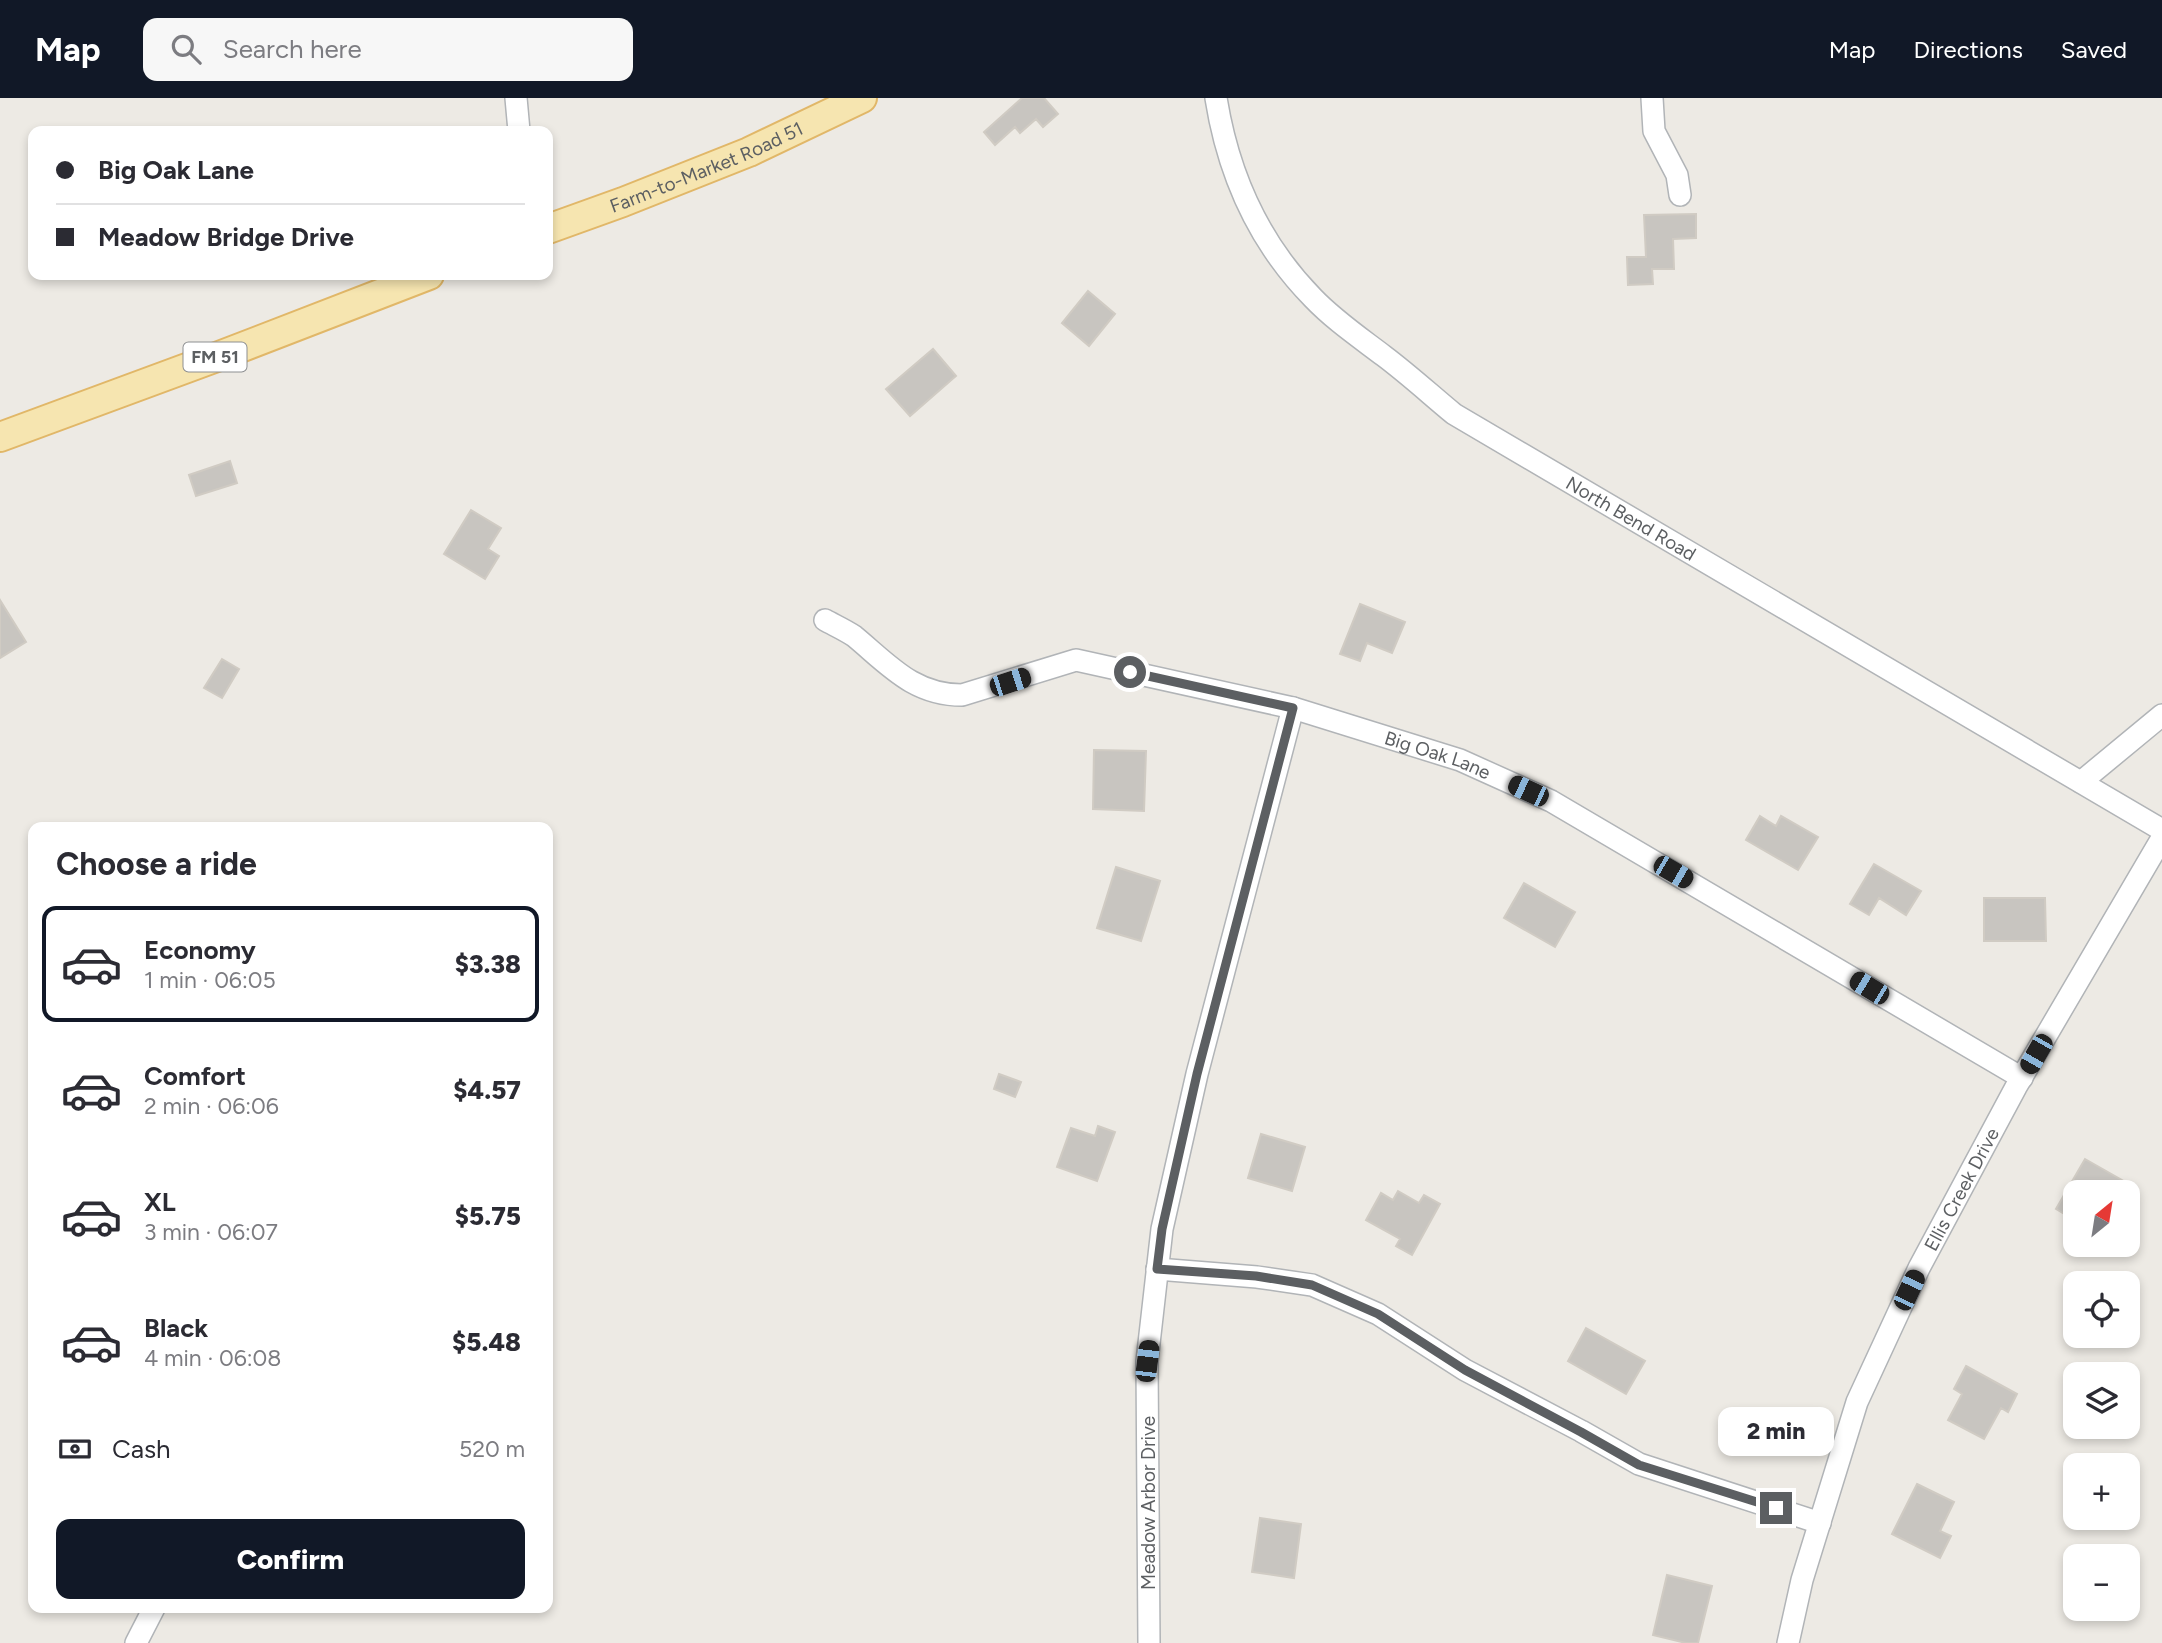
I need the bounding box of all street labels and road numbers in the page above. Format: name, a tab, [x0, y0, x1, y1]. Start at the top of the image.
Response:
street label: Farm-to-Market Road 51	[607, 116, 807, 217]
road number: FM 51	[184, 342, 246, 372]
street label: North Bend Road	[1562, 471, 1700, 565]
street label: Big Oak Lane	[1382, 726, 1494, 784]
street label: Ellis Creek Drive	[1919, 1124, 2004, 1255]
street label: Meadow Arbor Drive	[1137, 1416, 1160, 1590]

